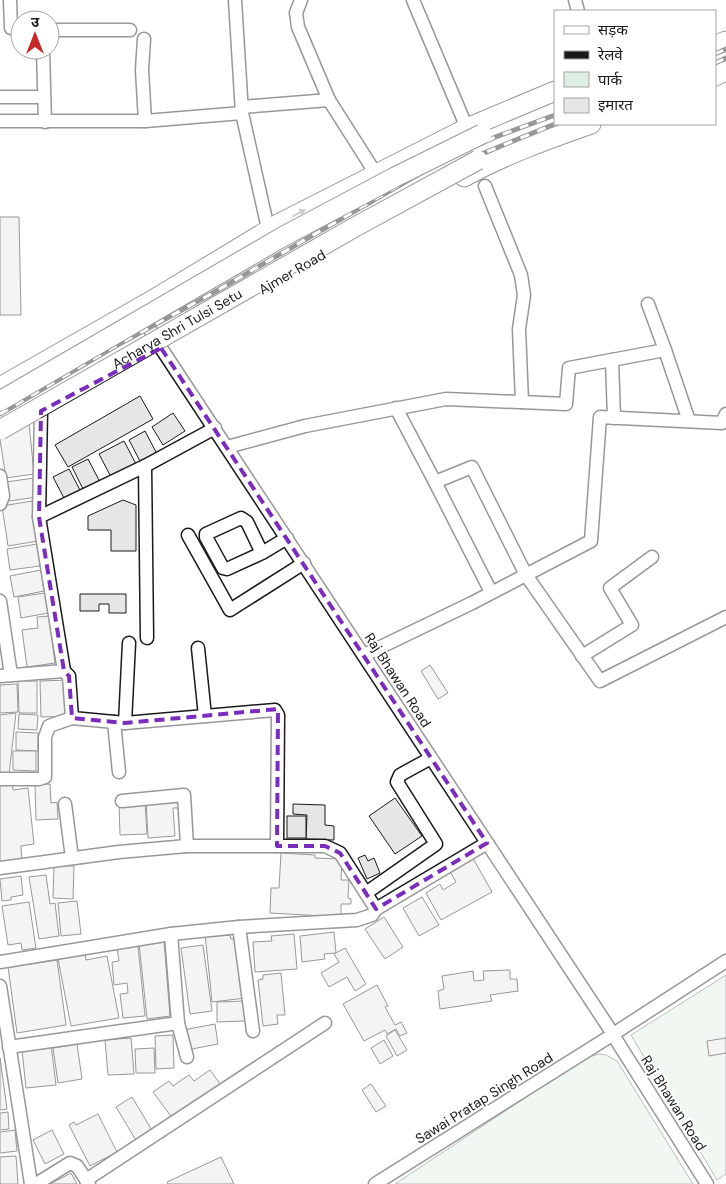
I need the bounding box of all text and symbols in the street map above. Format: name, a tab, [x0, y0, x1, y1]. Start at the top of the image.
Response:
north arrow	[10, 10, 60, 60]
legend	[554, 10, 716, 125]
text: उ	[31, 13, 40, 31]
text: सड़क	[598, 20, 628, 40]
text: रेलवे	[597, 45, 623, 65]
text: पार्क	[598, 70, 622, 90]
text: इमारत	[598, 95, 633, 115]
one-way arrow	[292, 209, 306, 217]
street label: Ajmer Road	[255, 246, 329, 298]
street label: Acharya Shri Tulsi Setu	[109, 284, 245, 373]
street label: Raj Bhawan Road	[361, 629, 435, 731]
street label: Sawai Pratap Singh Road	[412, 1048, 556, 1148]
street label: Raj Bhawan Road	[637, 1052, 711, 1154]

